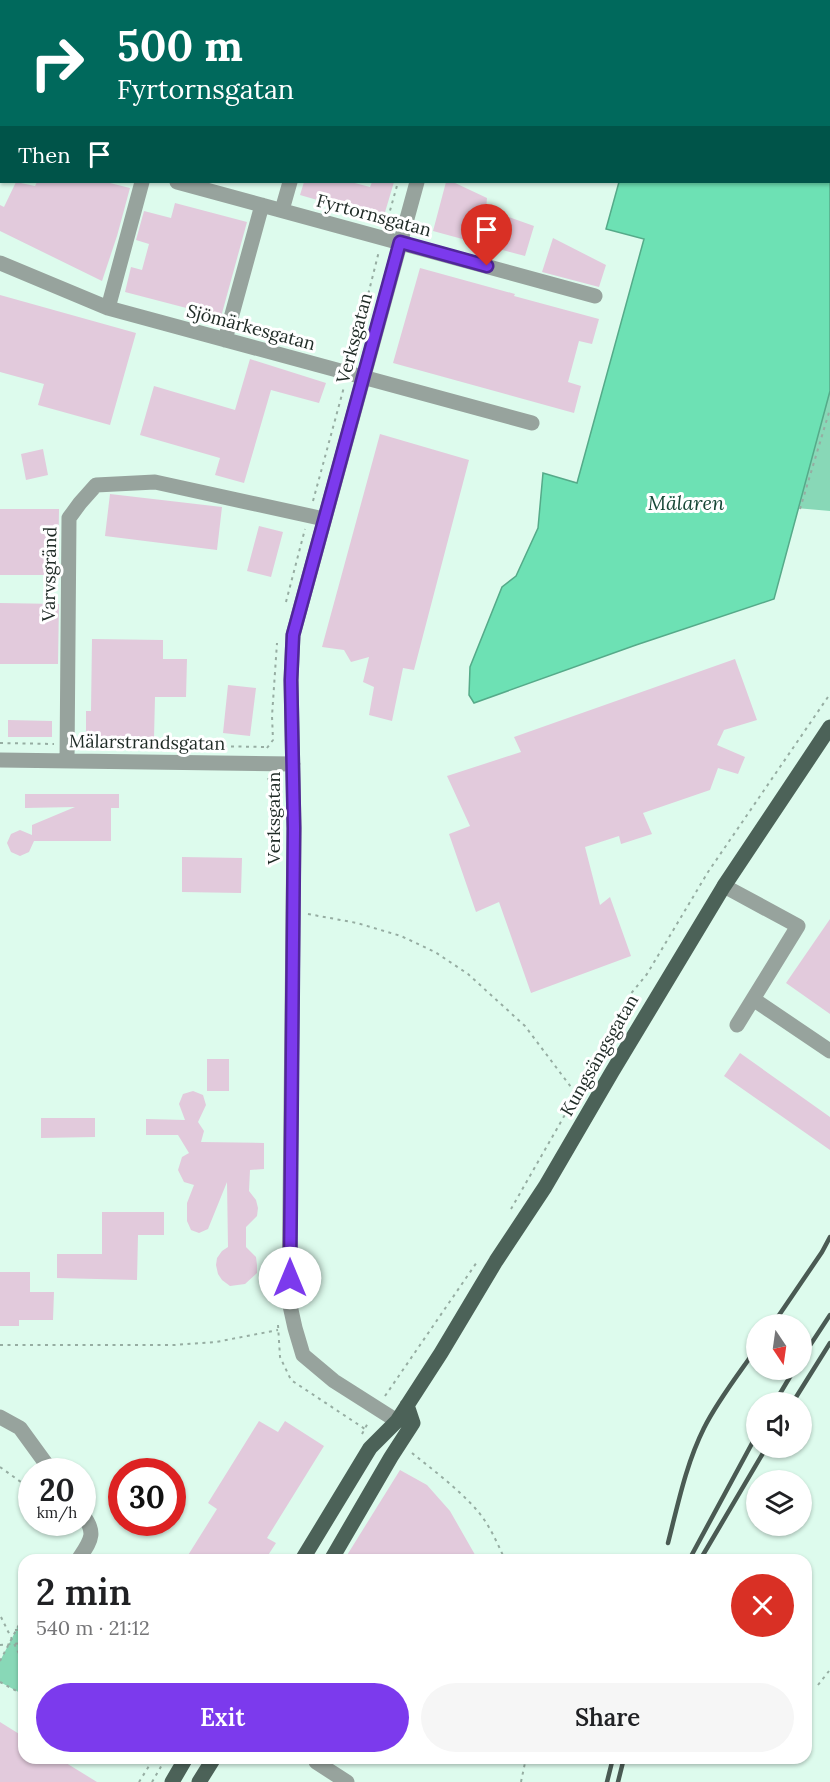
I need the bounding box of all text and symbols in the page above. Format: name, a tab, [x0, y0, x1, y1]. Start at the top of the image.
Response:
text: 500 m	[117, 19, 243, 73]
icon: right	[18, 24, 96, 102]
text: Fyrtornsgatan	[117, 72, 294, 106]
icon: arrive	[83, 138, 116, 171]
text: Then	[18, 141, 71, 169]
street label: Fyrtornsgatan	[314, 189, 434, 241]
pin	[461, 204, 512, 266]
icon: arrive	[470, 213, 503, 246]
street label: Verksgatan	[331, 290, 377, 387]
street label: Sjömärkesgatan	[184, 299, 318, 355]
water label: Mälaren	[648, 490, 725, 515]
street label: Varvsgränd	[37, 526, 61, 622]
street label: Mälarstrandsgatan	[69, 729, 225, 755]
street label: Verksgatan	[262, 772, 285, 865]
street label: Kungsängsgatan	[555, 990, 643, 1120]
position arrow	[258, 1246, 322, 1310]
north arrow	[746, 1314, 812, 1380]
map controls	[746, 1314, 812, 1536]
button: sound	[746, 1392, 812, 1458]
speed limit sign: 30	[108, 1458, 186, 1536]
button: layers	[746, 1470, 812, 1536]
text: 20	[39, 1471, 75, 1509]
text: km/h	[37, 1503, 77, 1522]
text: 2 min	[36, 1569, 131, 1615]
button: close	[731, 1574, 794, 1637]
text: 540 m · 21:12	[36, 1615, 150, 1640]
button: Exit	[36, 1683, 409, 1752]
button: Share	[421, 1683, 794, 1752]

